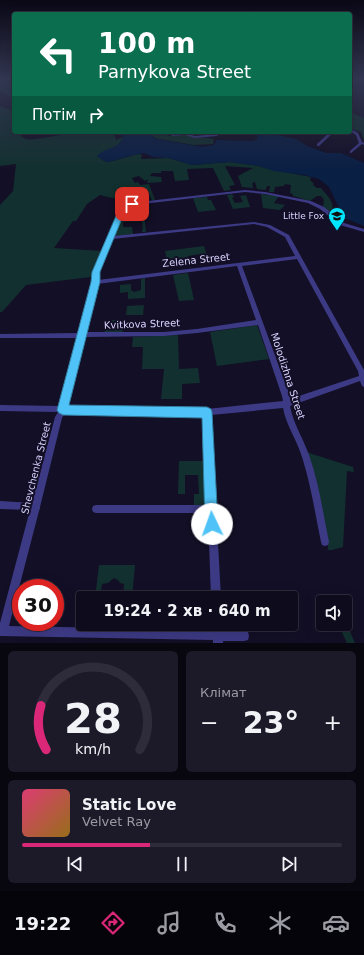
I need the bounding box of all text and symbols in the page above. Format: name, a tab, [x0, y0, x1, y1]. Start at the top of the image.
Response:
text: 100 m	[98, 27, 195, 60]
icon: left	[32, 28, 84, 80]
text: Parnykova Street	[98, 61, 251, 82]
icon: right	[85, 104, 107, 126]
text: Потім	[32, 106, 77, 124]
pin	[115, 187, 149, 221]
icon: arrive	[121, 193, 143, 215]
school or university icon: Little Fox	[327, 206, 347, 231]
place label: Little Fox	[283, 211, 325, 221]
street label: Zelena Street	[162, 251, 230, 269]
street label: Kvitkova Street	[104, 317, 180, 331]
street label: Molodizhna Street	[269, 331, 307, 421]
street label: Shevchenka Street	[19, 421, 53, 515]
position arrow	[191, 503, 233, 545]
speed limit sign: 30	[12, 579, 64, 631]
map controls	[316, 595, 352, 631]
button: sound	[316, 595, 352, 631]
text: 19:24 · 2 хв · 640 m	[103, 602, 271, 620]
text: Клімат	[200, 685, 247, 700]
text: 28	[64, 693, 122, 742]
text: 23°	[243, 705, 299, 740]
text: −	[200, 710, 218, 735]
text: +	[324, 710, 342, 735]
text: km/h	[75, 740, 111, 756]
text: Static Love	[82, 796, 176, 814]
text: Velvet Ray	[82, 814, 151, 829]
icon: previous	[64, 853, 86, 875]
icon: pause	[171, 853, 193, 875]
icon: next	[278, 853, 300, 875]
icon: directions	[99, 909, 127, 937]
icon: music	[155, 909, 183, 937]
icon: phone	[211, 909, 239, 937]
icon: climate	[266, 909, 294, 937]
icon: car	[322, 909, 350, 937]
text: 19:22	[14, 913, 71, 934]

